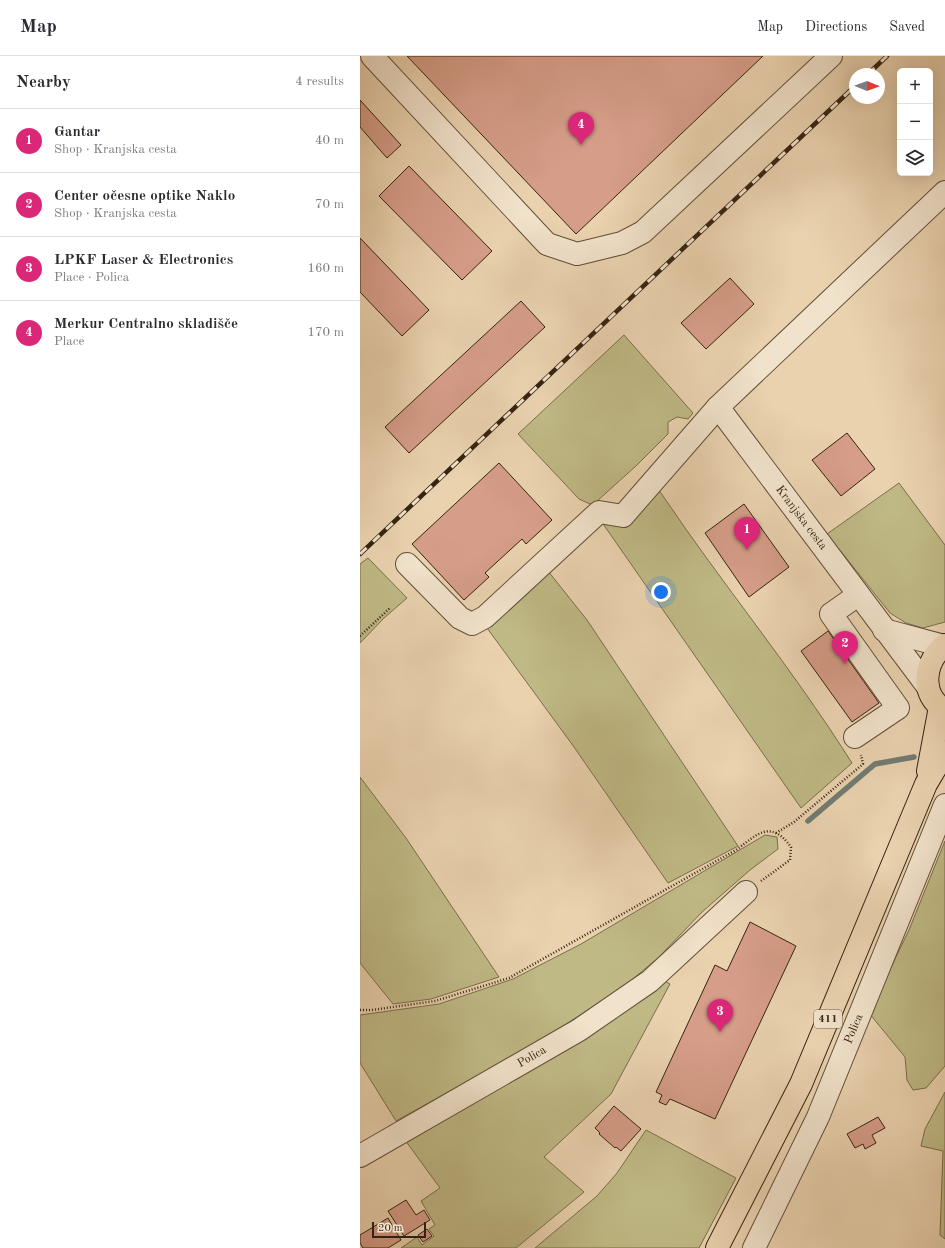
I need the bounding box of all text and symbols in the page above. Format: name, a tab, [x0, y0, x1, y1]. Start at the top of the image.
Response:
text: Map	[20, 18, 57, 37]
text: Map	[757, 20, 783, 34]
text: Directions	[805, 20, 867, 34]
text: Saved	[889, 20, 925, 34]
north arrow	[849, 68, 885, 104]
map controls	[897, 68, 933, 176]
button: +	[897, 68, 933, 104]
text: Nearby	[16, 74, 71, 91]
text: 4 results	[295, 75, 344, 88]
button: −	[897, 104, 933, 140]
pin: 4	[568, 112, 594, 145]
text: Gantar	[54, 125, 100, 140]
text: 1	[25, 134, 33, 147]
text: 40 m	[315, 134, 344, 147]
button: layers	[897, 140, 933, 176]
text: Shop · Kranjska cesta	[54, 143, 177, 156]
text: Center očesne optike Naklo	[54, 189, 235, 204]
text: 2	[25, 198, 33, 211]
text: 70 m	[315, 198, 344, 211]
text: Shop · Kranjska cesta	[54, 207, 177, 220]
text: LPKF Laser & Electronics	[54, 253, 233, 268]
text: 3	[25, 262, 33, 275]
text: 160 m	[307, 262, 344, 275]
text: Place · Polica	[54, 271, 129, 284]
text: Merkur Centralno skladišče	[54, 317, 238, 332]
text: 4	[25, 326, 33, 339]
text: 170 m	[307, 326, 344, 339]
text: Place	[54, 335, 84, 348]
street label: Kranjska cesta	[773, 484, 829, 552]
pin: 1	[734, 517, 760, 550]
your location	[651, 582, 671, 602]
pin: 2	[832, 631, 858, 664]
pin: 3	[707, 999, 733, 1032]
road number: 411	[814, 1010, 842, 1028]
street label: Polica	[843, 1012, 865, 1046]
street label: Polica	[516, 1044, 549, 1070]
scale bar	[372, 1220, 426, 1239]
text: 20 m	[378, 1223, 403, 1234]

